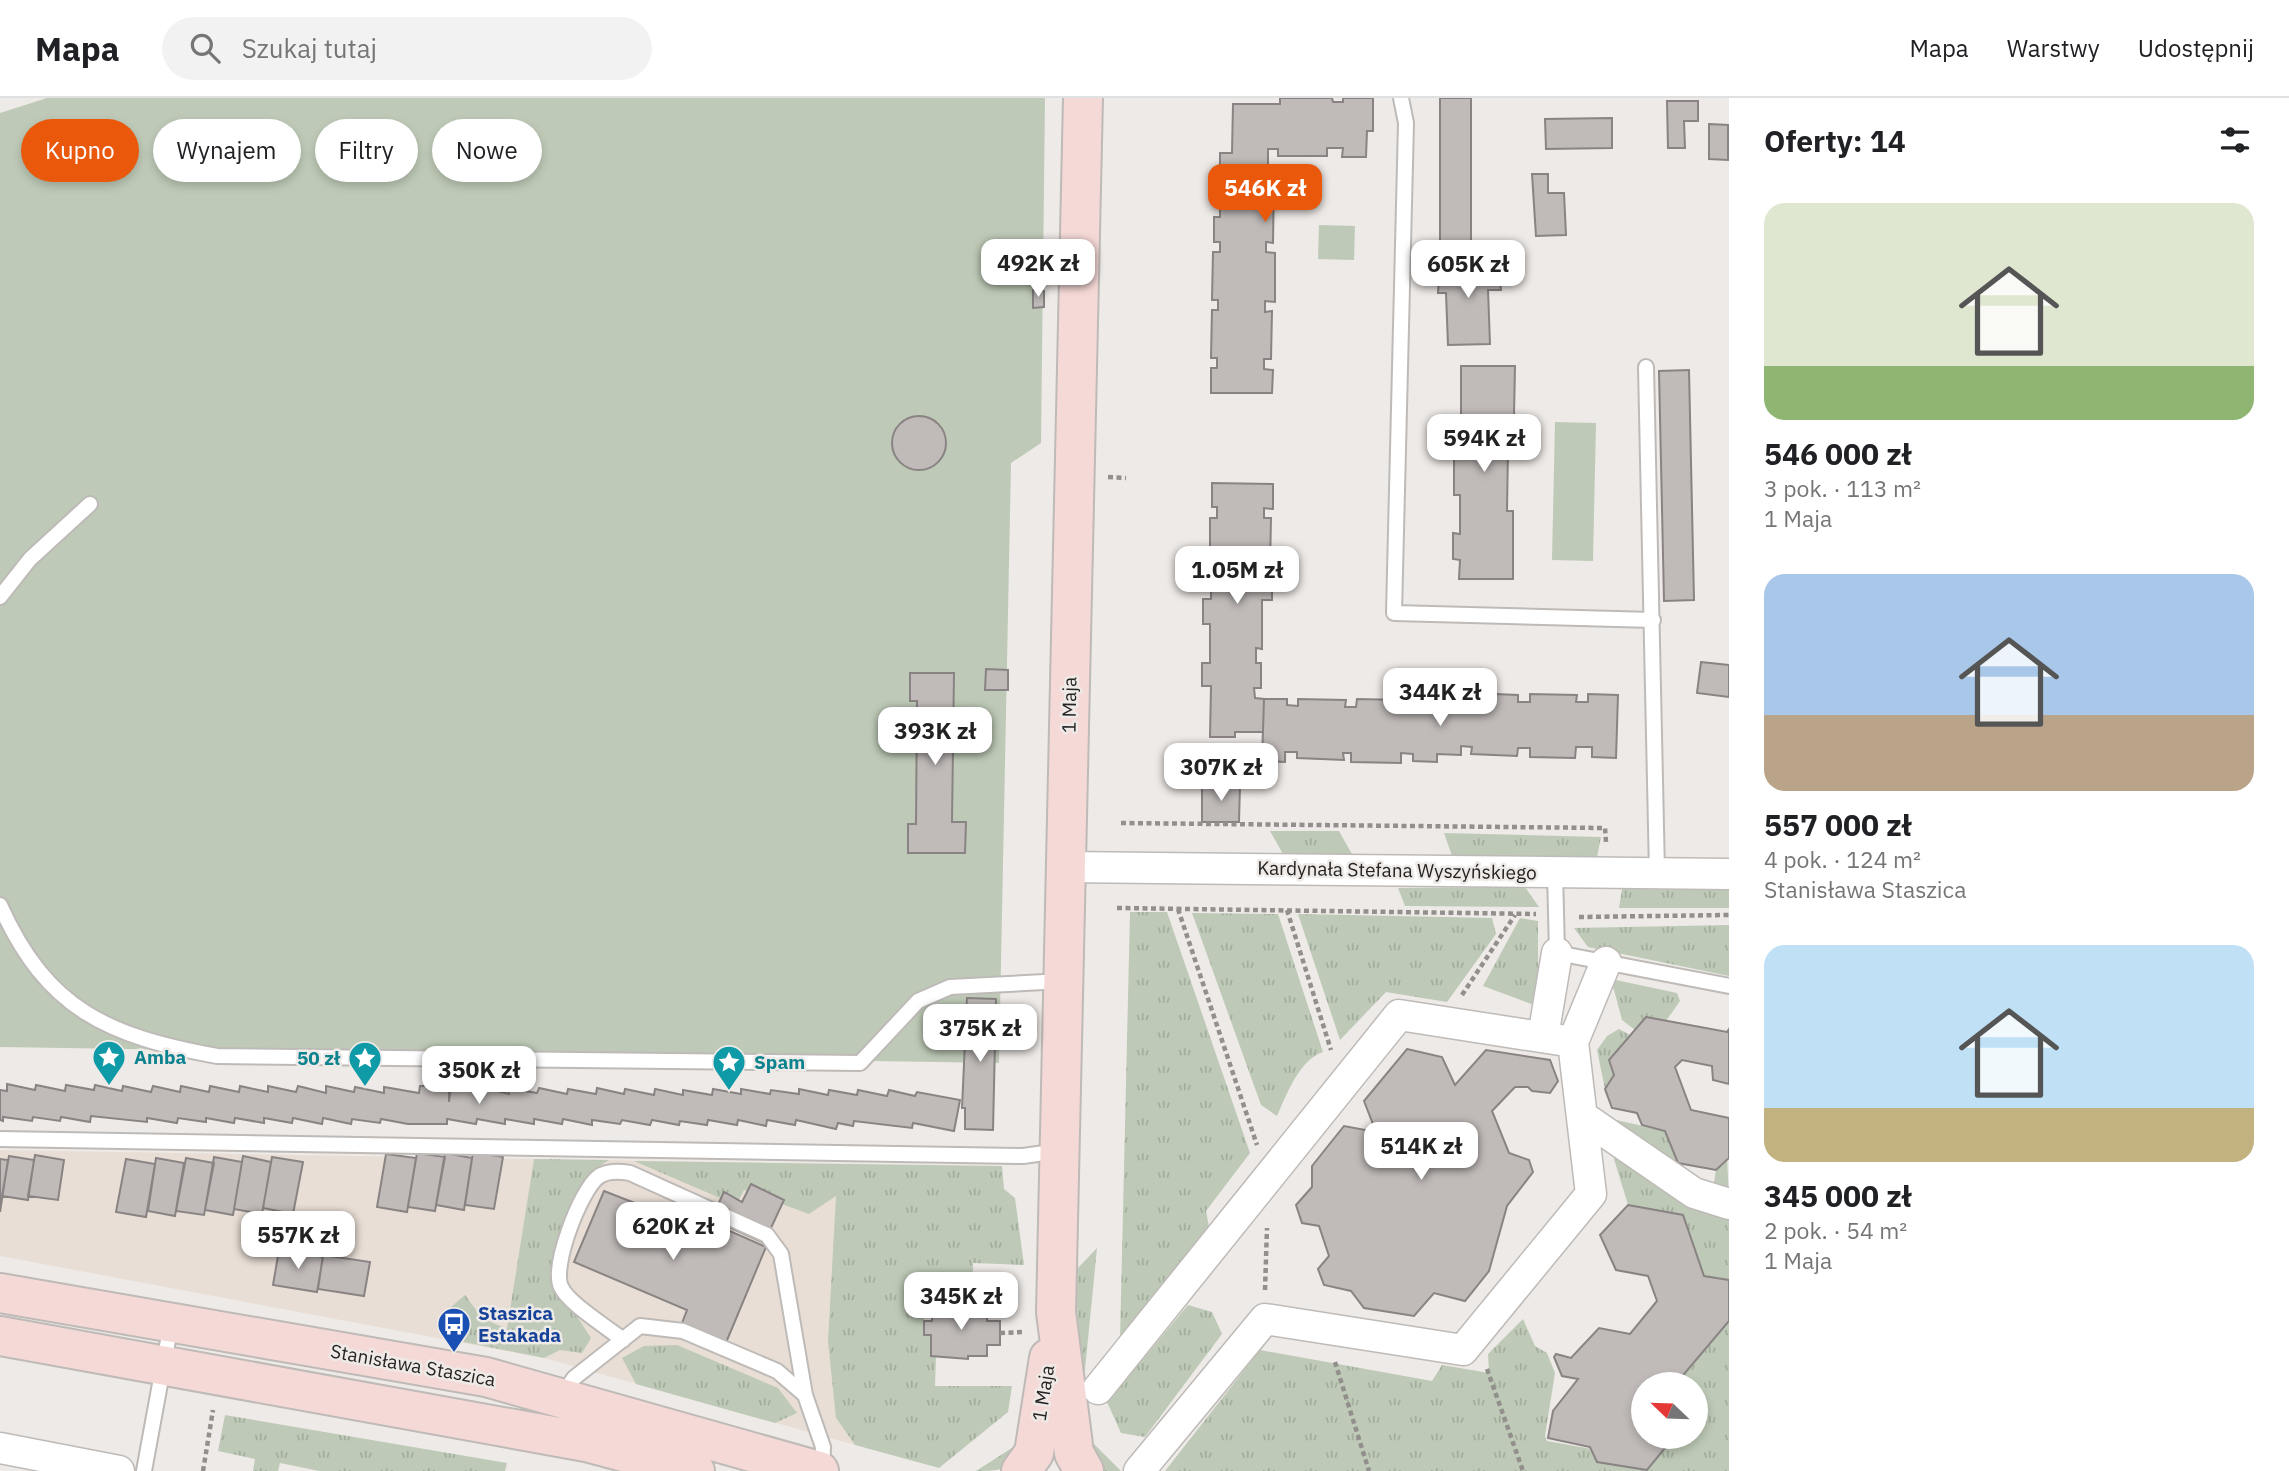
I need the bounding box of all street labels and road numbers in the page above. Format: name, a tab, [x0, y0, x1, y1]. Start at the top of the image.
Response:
street label: 1 Maja	[1057, 677, 1081, 733]
street label: Kardynała Stefana Wyszyńskiego	[1257, 856, 1537, 884]
street label: Stanisława Staszica	[329, 1339, 497, 1391]
street label: 1 Maja	[1027, 1363, 1059, 1423]

